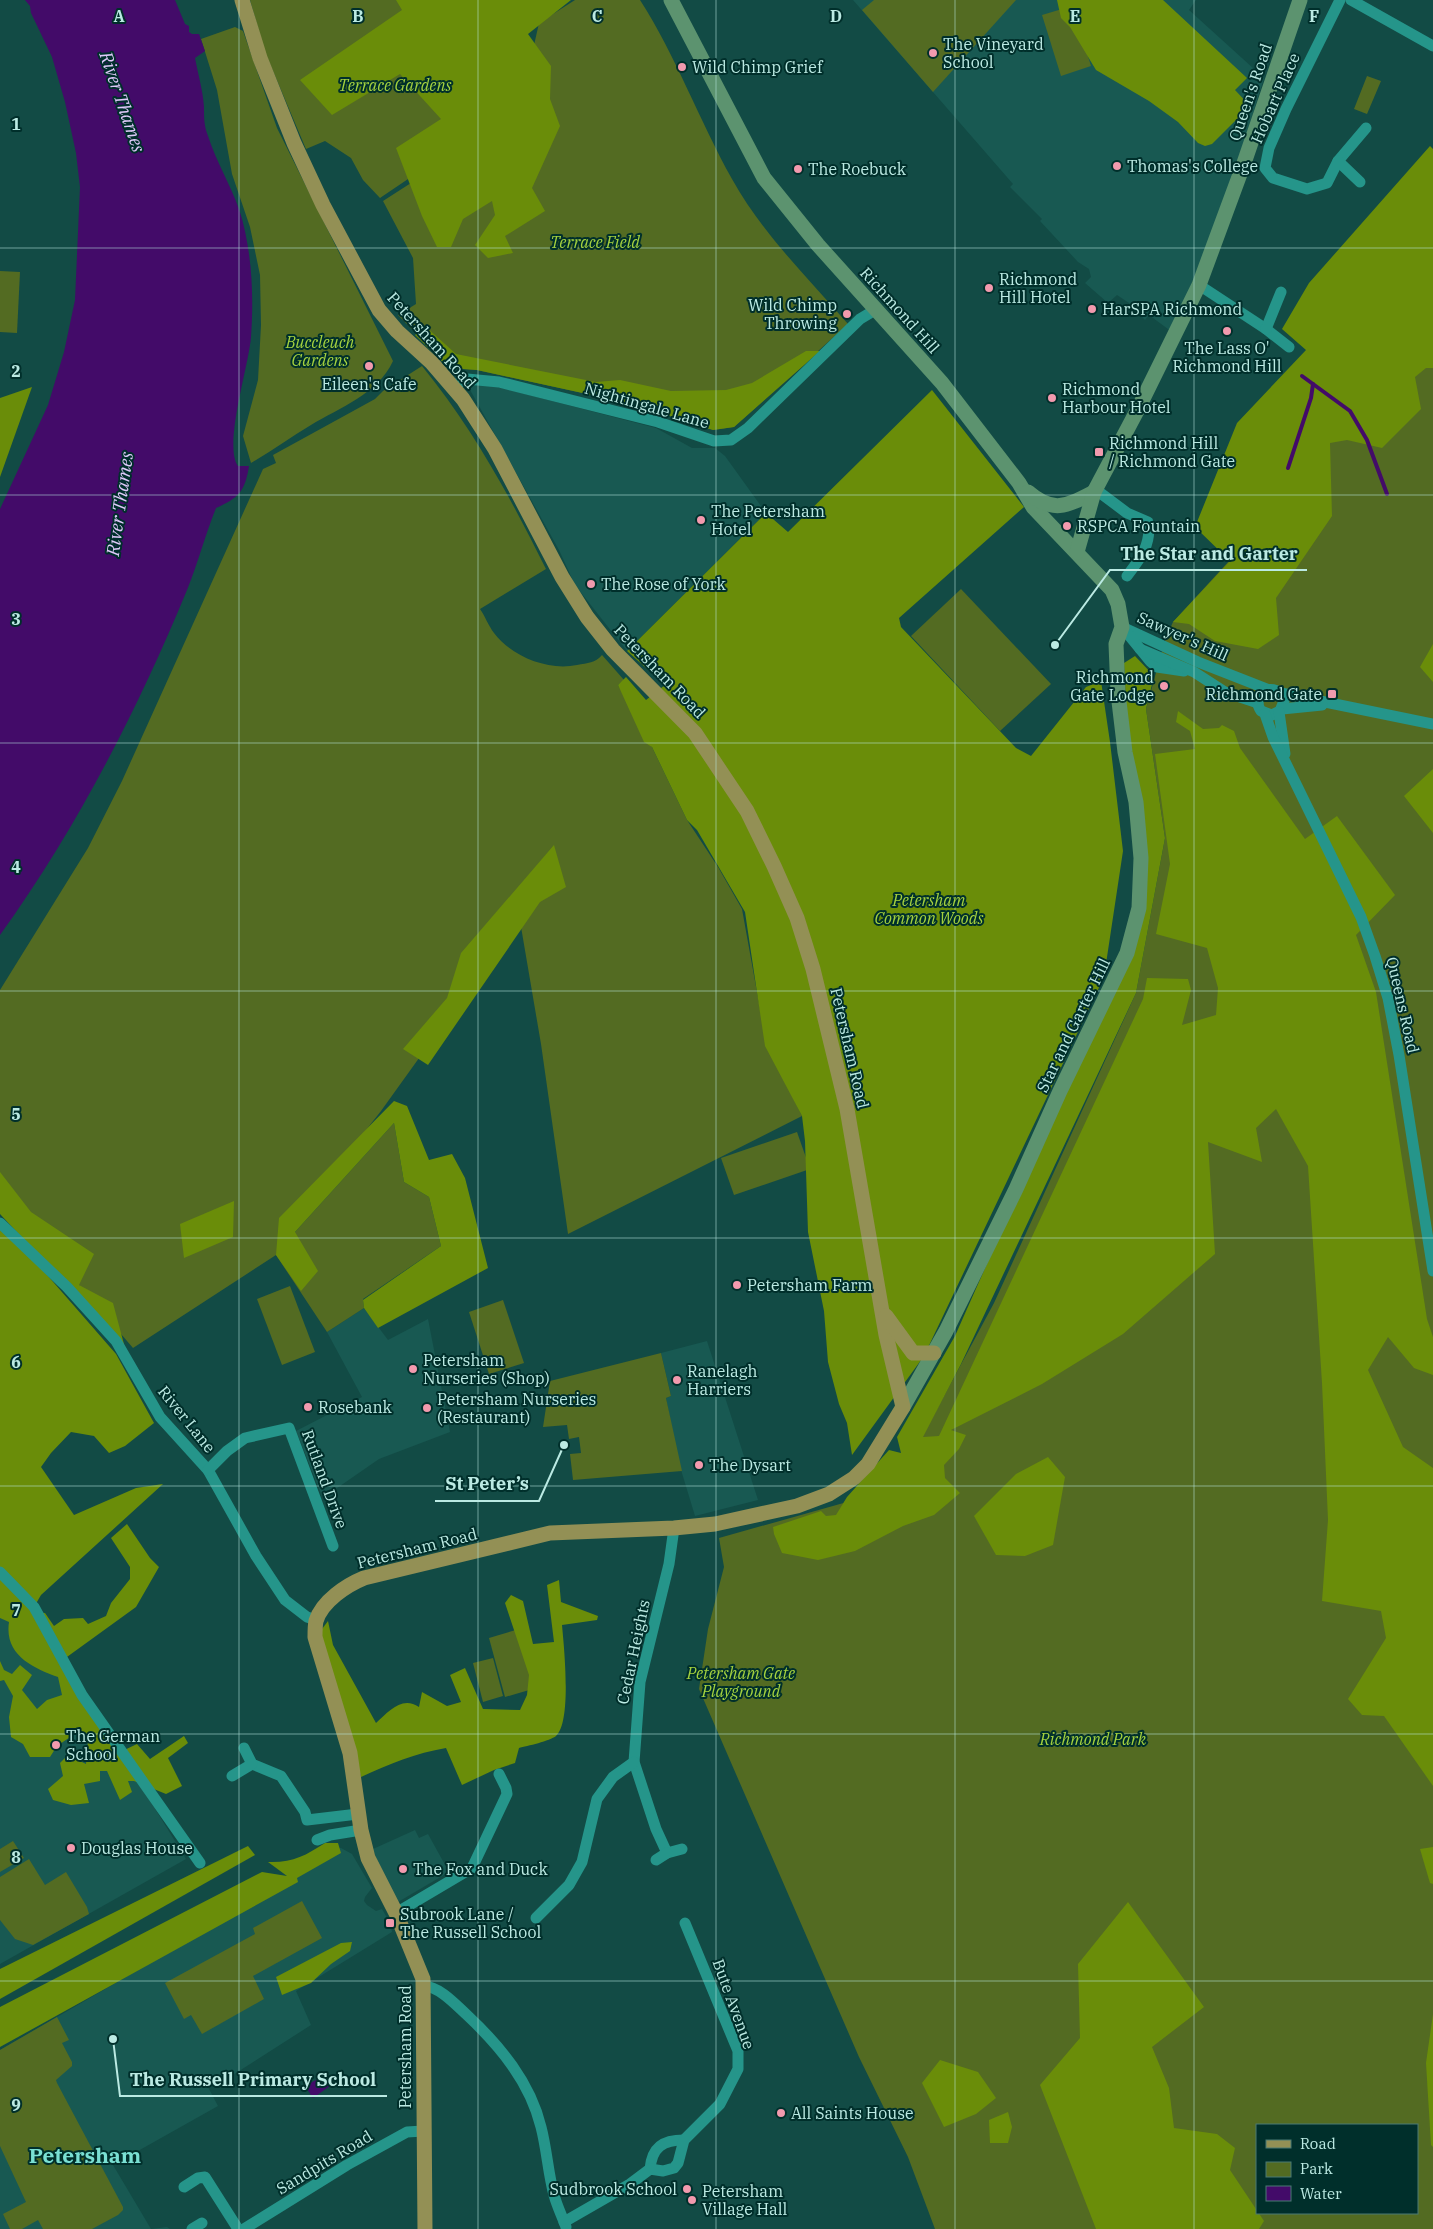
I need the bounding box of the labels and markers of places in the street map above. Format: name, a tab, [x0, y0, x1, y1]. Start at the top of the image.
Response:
place label: The Vineyard School	[943, 34, 1044, 72]
marker: The Vineyard School	[927, 47, 939, 59]
place label: Wild Chimp Grief	[692, 57, 824, 77]
marker: Wild Chimp Grief	[676, 61, 688, 73]
place label: Thomas's College	[1127, 156, 1258, 176]
place label: The Roebuck	[808, 159, 907, 179]
marker: Thomas's College	[1111, 160, 1123, 172]
marker: The Roebuck	[792, 163, 804, 175]
place label: Richmond Hill Hotel	[999, 269, 1078, 307]
marker: Richmond Hill Hotel	[983, 282, 995, 294]
place label: Wild Chimp Throwing	[748, 295, 837, 333]
place label: HarSPA Richmond	[1102, 299, 1242, 319]
marker: HarSPA Richmond	[1086, 303, 1098, 315]
marker: Wild Chimp Throwing	[841, 308, 853, 320]
marker: The Lass O' Richmond Hill	[1221, 325, 1233, 337]
place label: The Lass O' Richmond Hill	[1172, 338, 1282, 376]
marker: Eileen's Cafe	[363, 360, 375, 372]
place label: Eileen's Cafe	[321, 374, 417, 394]
place label: Richmond Harbour Hotel	[1062, 379, 1171, 417]
marker: Richmond Harbour Hotel	[1046, 392, 1058, 404]
place label: Richmond Hill / Richmond Gate	[1109, 433, 1235, 471]
marker: Richmond Hill / Richmond Gate	[1093, 446, 1105, 458]
place label: The Petersham Hotel	[711, 501, 825, 539]
marker: The Petersham Hotel	[695, 514, 707, 526]
place label: RSPCA Fountain	[1077, 516, 1200, 536]
marker: RSPCA Fountain	[1061, 520, 1073, 532]
callout: The Star and Garter	[1110, 537, 1307, 570]
place label: The Rose of York	[601, 574, 727, 594]
marker: The Rose of York	[585, 578, 597, 590]
place label: Richmond Gate Lodge	[1070, 667, 1154, 705]
marker: Richmond Gate Lodge	[1158, 680, 1170, 692]
place label: Richmond Gate	[1206, 684, 1322, 704]
marker: Richmond Gate	[1326, 688, 1338, 700]
place label: Petersham Farm	[747, 1275, 873, 1295]
marker: Petersham Farm	[731, 1279, 743, 1291]
place label: Petersham Nurseries (Shop)	[423, 1350, 550, 1388]
place label: Ranelagh Harriers	[687, 1361, 757, 1399]
marker: Petersham Nurseries (Shop)	[407, 1363, 419, 1375]
marker: Ranelagh Harriers	[671, 1374, 683, 1386]
place label: Petersham Nurseries (Restaurant)	[437, 1389, 596, 1427]
place label: Rosebank	[318, 1397, 393, 1417]
marker: Rosebank	[302, 1401, 314, 1413]
marker: Petersham Nurseries (Restaurant)	[421, 1402, 433, 1414]
place label: The Dysart	[709, 1455, 791, 1475]
marker: The Dysart	[693, 1459, 705, 1471]
callout: St Peter’s	[435, 1468, 539, 1501]
place label: The German School	[66, 1726, 160, 1764]
marker: The German School	[50, 1739, 62, 1751]
place label: Douglas House	[81, 1838, 193, 1858]
marker: Douglas House	[65, 1842, 77, 1854]
place label: The Fox and Duck	[413, 1859, 548, 1879]
marker: The Fox and Duck	[397, 1863, 409, 1875]
place label: Subrook Lane / The Russell School	[400, 1904, 542, 1942]
marker: Subrook Lane / The Russell School	[384, 1917, 396, 1929]
callout: The Russell Primary School	[120, 2063, 387, 2096]
place label: All Saints House	[791, 2103, 914, 2123]
marker: All Saints House	[775, 2107, 787, 2119]
place label: Sudbrook School	[549, 2179, 677, 2199]
place label: Petersham Village Hall	[702, 2181, 788, 2219]
marker: Sudbrook School	[681, 2183, 693, 2195]
marker: Petersham Village Hall	[686, 2194, 698, 2206]

